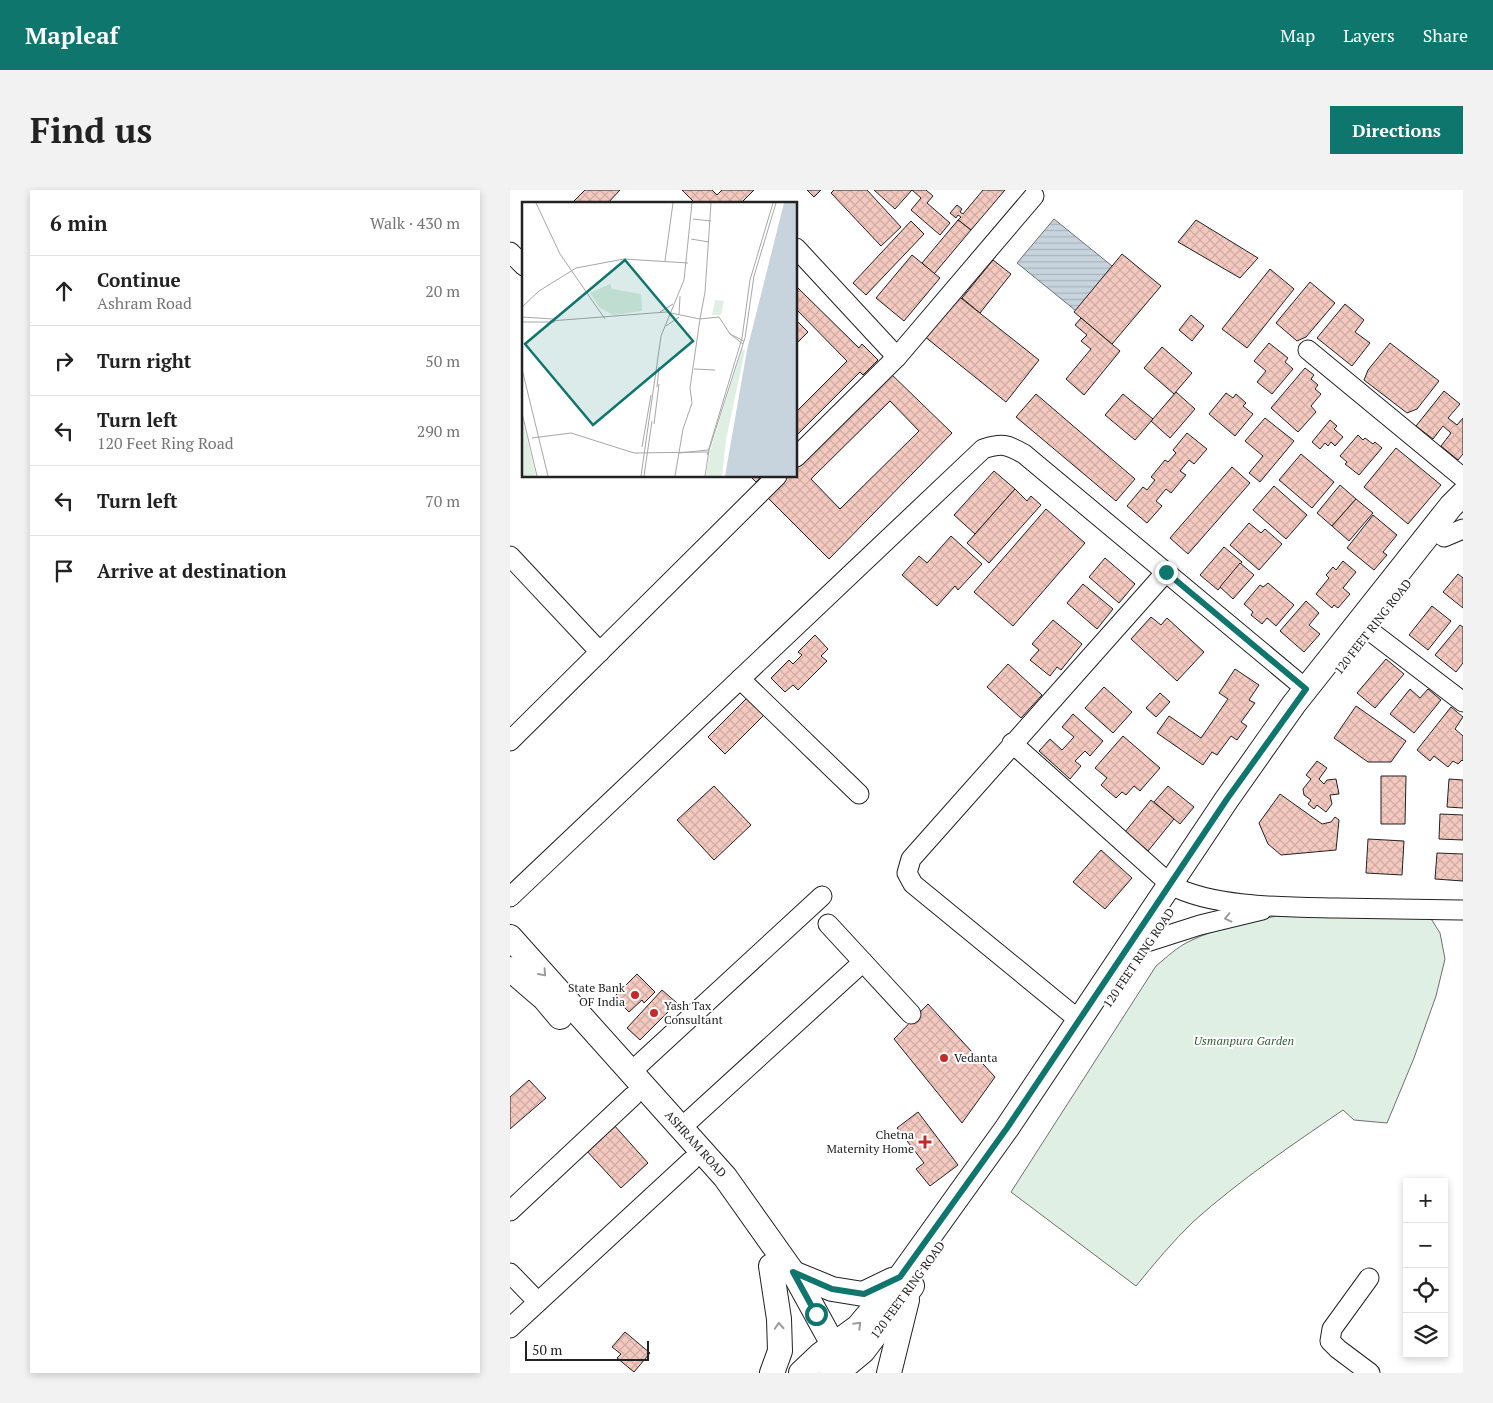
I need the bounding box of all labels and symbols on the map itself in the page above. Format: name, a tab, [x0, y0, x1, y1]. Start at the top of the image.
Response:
inset map	[522, 202, 798, 478]
route end	[1155, 561, 1178, 584]
street label: 120 FEET RING ROAD	[1331, 576, 1415, 677]
street label: 120 FEET RING ROAD	[1100, 905, 1178, 1010]
one-way arrow	[1224, 912, 1233, 923]
one-way arrow	[537, 968, 546, 977]
place label: State Bank OF India	[568, 980, 626, 1009]
marker: State Bank OF India	[629, 989, 641, 1001]
place label: Yash Tax Consultant	[664, 998, 724, 1027]
marker: Yash Tax Consultant	[648, 1007, 660, 1019]
park label: Usmanpura Garden	[1194, 1033, 1294, 1048]
place label: Vedanta	[954, 1050, 998, 1065]
marker: Vedanta	[938, 1052, 950, 1064]
street label: ASHRAM ROAD	[662, 1107, 730, 1180]
place label: Chetna Maternity Home	[827, 1127, 914, 1156]
marker: Chetna Maternity Home	[918, 1135, 932, 1149]
street label: 120 FEET RING ROAD	[867, 1238, 948, 1341]
route start	[805, 1303, 828, 1326]
one-way arrow	[773, 1321, 784, 1329]
one-way arrow	[853, 1322, 862, 1331]
scale bar	[525, 1338, 649, 1361]

